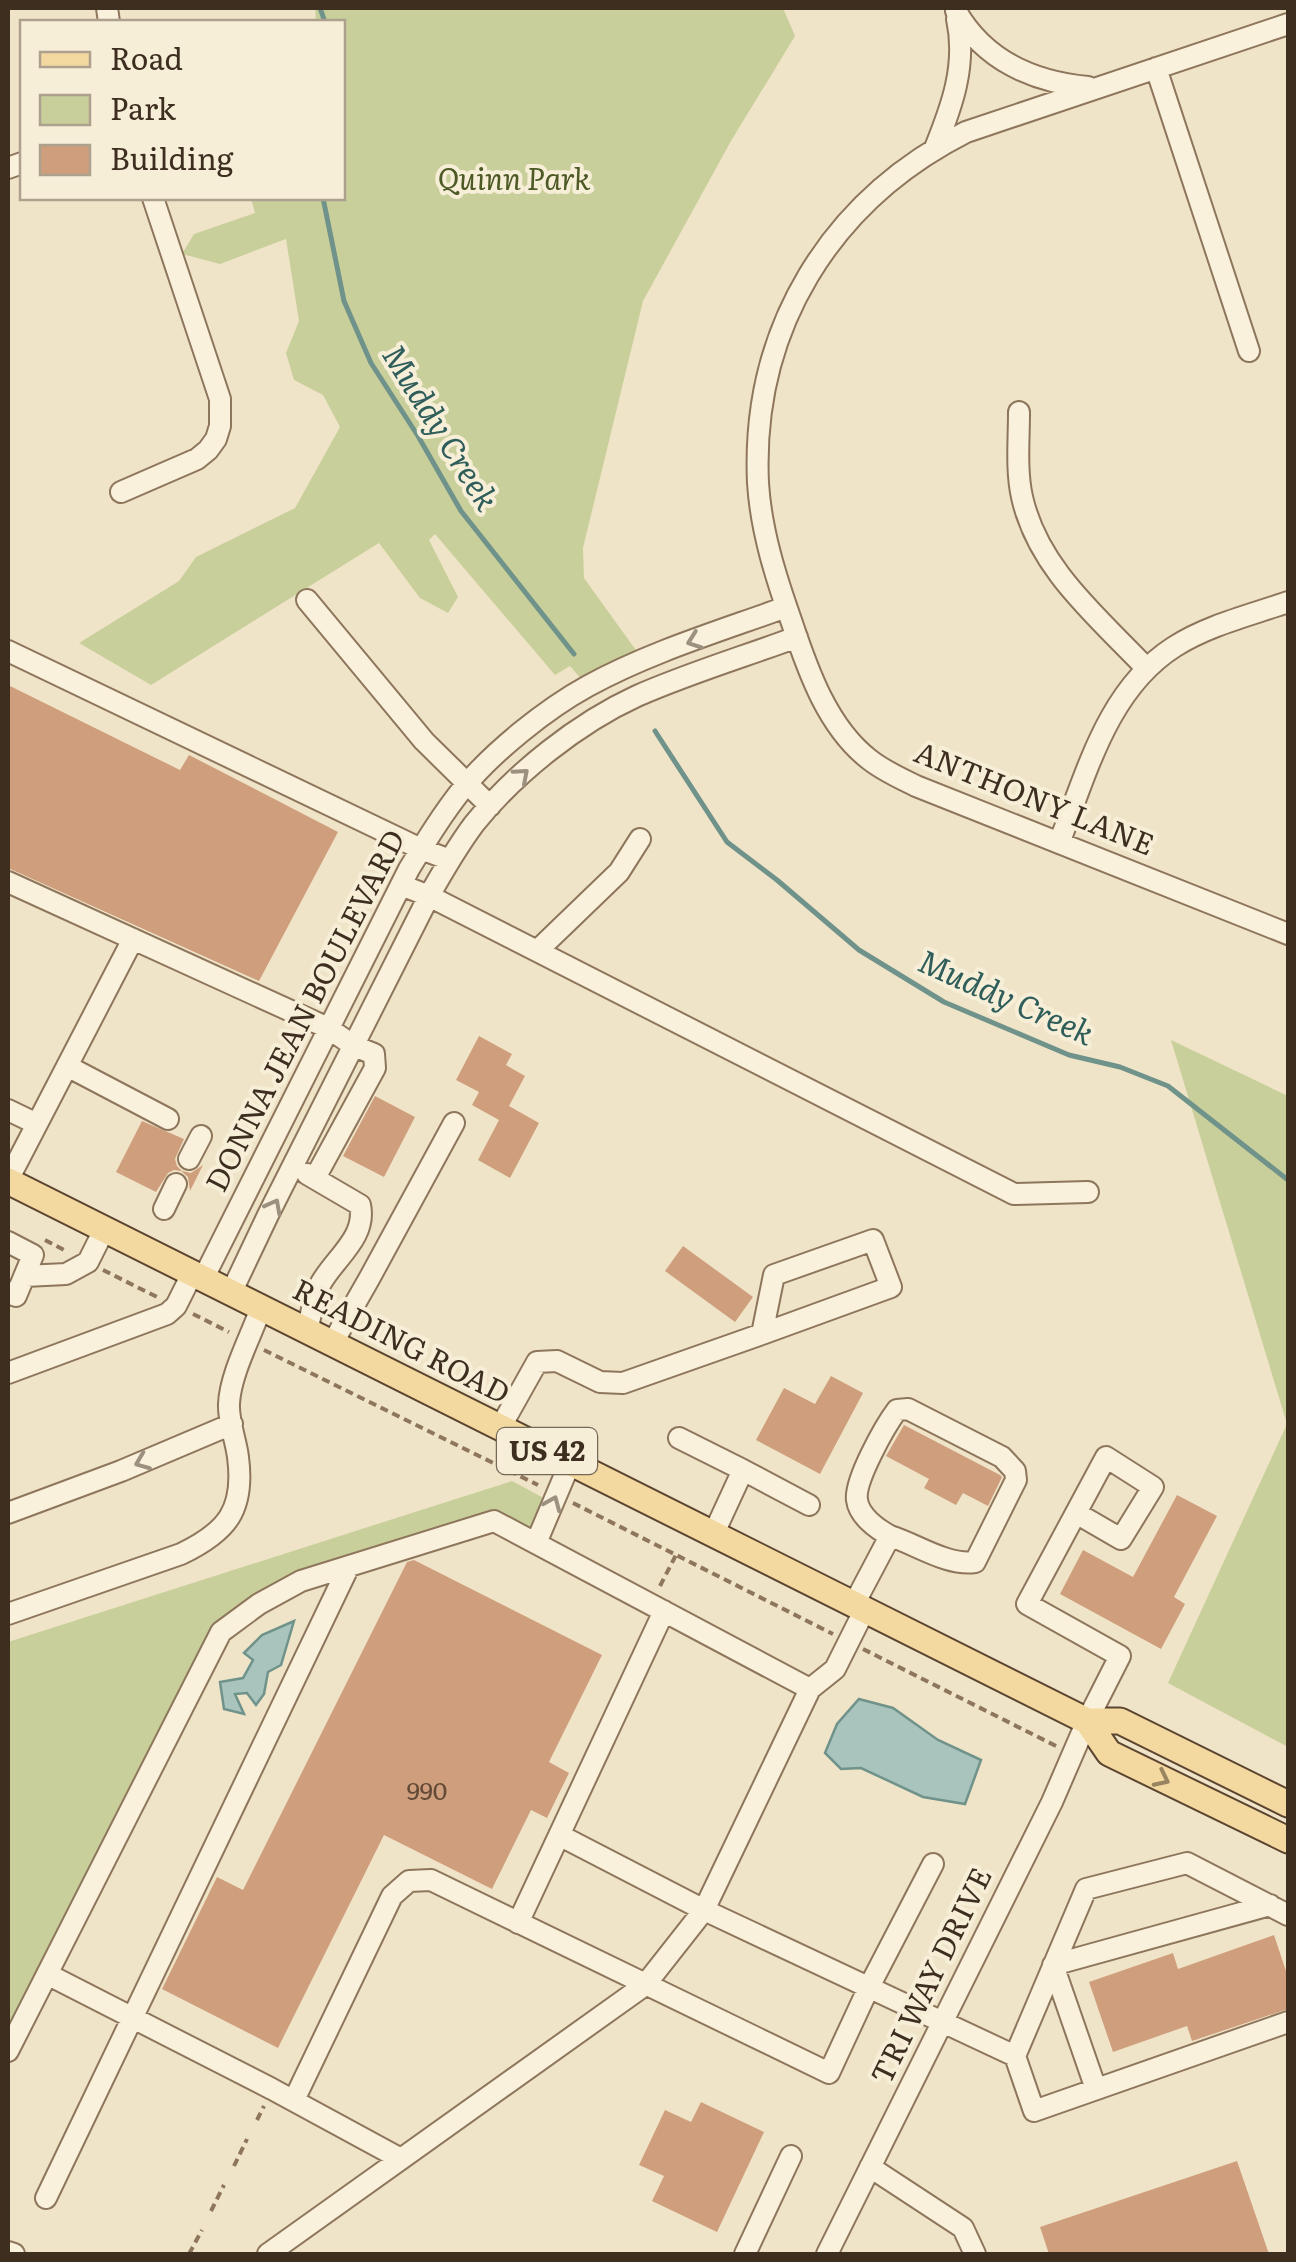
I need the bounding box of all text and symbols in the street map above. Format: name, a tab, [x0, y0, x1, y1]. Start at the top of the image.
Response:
legend	[20, 20, 345, 200]
text: Road	[110, 35, 183, 79]
text: Park	[110, 85, 177, 129]
text: Building	[110, 135, 234, 179]
park label: Quinn Park	[438, 155, 591, 199]
water label: Muddy Creek	[372, 334, 513, 519]
one-way arrow	[687, 629, 704, 650]
street label: ANTHONY LANE	[909, 728, 1162, 864]
one-way arrow	[510, 769, 529, 787]
street label: DONNA JEAN BOULEVARD	[193, 821, 414, 1198]
water label: Muddy Creek	[912, 935, 1103, 1056]
one-way arrow	[261, 1198, 281, 1216]
street label: READING ROAD	[286, 1266, 519, 1413]
road number: US 42	[497, 1428, 597, 1474]
one-way arrow	[134, 1451, 152, 1471]
one-way arrow	[541, 1495, 561, 1513]
one-way arrow	[1152, 1766, 1170, 1786]
house number: 990	[407, 1771, 447, 1808]
street label: TRI WAY DRIVE	[858, 1859, 1001, 2090]

